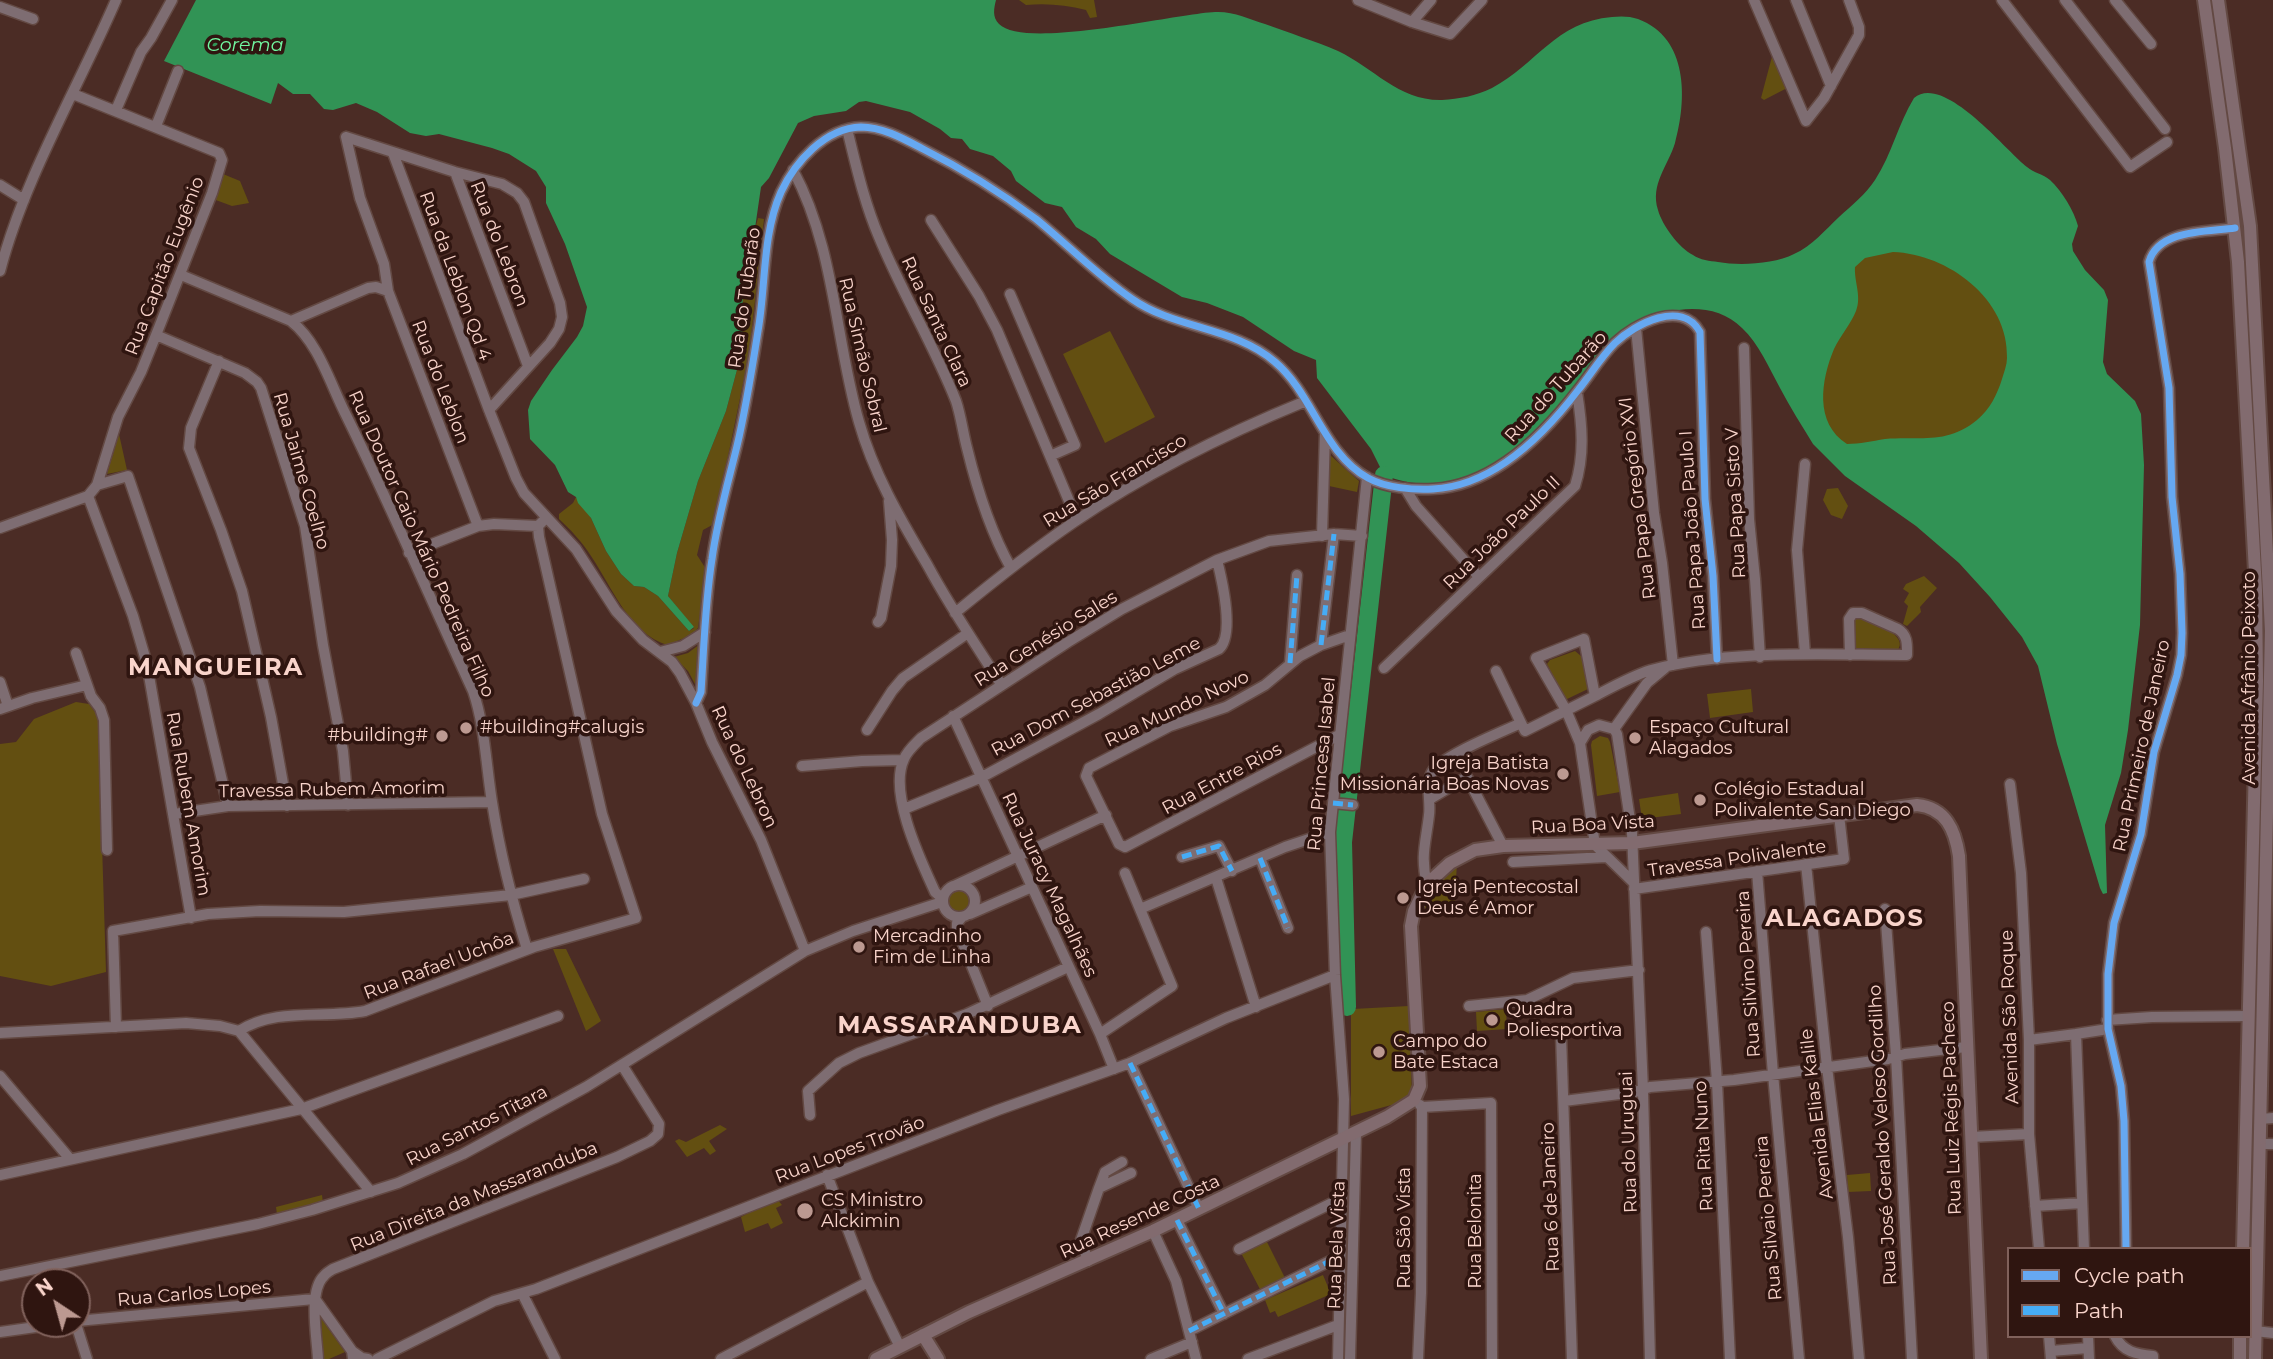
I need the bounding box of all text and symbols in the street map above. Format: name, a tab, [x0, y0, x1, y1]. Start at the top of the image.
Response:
water label: Corema	[206, 34, 284, 56]
street label: Rua Capitão Eugênio	[121, 174, 209, 358]
street label: Rua do Lebron	[465, 178, 533, 310]
street label: Rua da Leblon Qd 4	[414, 188, 496, 364]
street label: Rua do Tubarão	[724, 226, 766, 370]
street label: Rua Santa Clara	[896, 253, 976, 391]
street label: Rua Simão Sobral	[834, 275, 890, 435]
street label: Rua do Leblon	[407, 317, 473, 447]
street label: Rua do Tubarão	[1500, 327, 1612, 447]
street label: Rua Doutor Caio Mário Pedreira Filho	[343, 387, 499, 701]
street label: Rua Jaime Coelho	[268, 390, 334, 552]
street label: Rua Papa Gregório XVI	[1615, 396, 1661, 600]
street label: Rua Papa Sisto V	[1721, 427, 1751, 579]
street label: Rua São Francisco	[1039, 430, 1191, 532]
street label: Rua Papa João Paulo I	[1675, 430, 1711, 630]
street label: Rua João Paulo II	[1439, 472, 1565, 594]
street label: Avenida Afrânio Peixoto	[2239, 571, 2261, 785]
street label: Rua Genésio Sales	[971, 586, 1121, 692]
street label: Rua Dom Sebastião Leme	[988, 633, 1204, 761]
street label: Rua Primeiro de Janeiro	[2109, 638, 2175, 854]
district label: MANGUEIRA	[129, 654, 303, 682]
street label: Rua Mundo Novo	[1102, 666, 1252, 752]
street label: Rua Princesa Isabel	[1304, 676, 1340, 852]
street label: Rua do Lebron	[706, 702, 782, 832]
street label: Rua Rubem Amorim	[161, 710, 215, 898]
place label: #building#calugis	[480, 717, 644, 739]
place label: Espaço Cultural Alagados	[1649, 717, 1789, 760]
marker: #building#calugis	[458, 720, 474, 736]
place label: #building#	[327, 725, 428, 747]
marker: #building#	[434, 728, 450, 744]
marker: Espaço Cultural Alagados	[1627, 730, 1643, 746]
street label: Rua Entre Rios	[1158, 738, 1286, 820]
place label: Igreja Batista Missionária Boas Novas	[1340, 753, 1549, 796]
marker: Igreja Batista Missionária Boas Novas	[1555, 766, 1571, 782]
street label: Travessa Rubem Amorim	[219, 777, 445, 803]
place label: Colégio Estadual Polivalente San Diego	[1714, 779, 1911, 822]
street label: Rua Juracy Magalhães	[997, 789, 1101, 981]
marker: Colégio Estadual Polivalente San Diego	[1692, 792, 1708, 808]
street label: Rua Boa Vista	[1531, 811, 1655, 839]
street label: Travessa Polivalente	[1647, 836, 1827, 882]
place label: Igreja Pentecostal Deus é Amor	[1417, 877, 1579, 920]
marker: Igreja Pentecostal Deus é Amor	[1395, 890, 1411, 906]
street label: Rua Silvino Pereira	[1732, 890, 1766, 1058]
district label: ALAGADOS	[1766, 905, 1924, 933]
place label: Mercadinho Fim de Linha	[873, 926, 991, 968]
street label: Rua Rafael Uchôa	[361, 927, 517, 1005]
street label: Avenida São Roque	[1996, 929, 2024, 1105]
marker: Mercadinho Fim de Linha	[851, 939, 867, 955]
street label: Rua José Geraldo Veloso Gordilho	[1864, 984, 1902, 1286]
place label: Quadra Poliesportiva	[1506, 999, 1622, 1042]
street label: Rua Luiz Régis Pacheco	[1937, 1001, 1967, 1215]
district label: MASSARANDUBA	[839, 1012, 1081, 1040]
marker: Quadra Poliesportiva	[1484, 1012, 1500, 1028]
street label: Avenida Elias Kalile	[1796, 1027, 1838, 1201]
place label: Campo do Bate Estaca	[1393, 1031, 1499, 1074]
marker: Campo do Bate Estaca	[1371, 1044, 1387, 1060]
street label: Rua do Uruguai	[1616, 1071, 1642, 1213]
street label: Rua Rita Nuno	[1690, 1080, 1718, 1212]
street label: Rua Santos Titara	[403, 1081, 551, 1171]
street label: Rua Lopes Trovão	[772, 1112, 928, 1188]
street label: Rua 6 de Janeiro	[1538, 1122, 1564, 1272]
street label: Rua Silvaio Pereira	[1751, 1135, 1787, 1301]
street label: Rua Direita da Massaranduba	[347, 1137, 601, 1257]
street label: Rua São Vista	[1394, 1167, 1416, 1289]
street label: Rua Resende Costa	[1057, 1170, 1223, 1264]
street label: Rua Belonita	[1465, 1173, 1487, 1289]
street label: Rua Bela Vista	[1324, 1180, 1350, 1310]
place label: CS Ministro Alckimin	[821, 1190, 923, 1232]
marker: CS Ministro Alckimin	[795, 1201, 815, 1221]
legend	[2007, 1247, 2252, 1338]
text: Cycle path	[2074, 1263, 2185, 1288]
north arrow	[21, 1268, 91, 1338]
text: N	[32, 1273, 58, 1301]
street label: Rua Carlos Lopes	[116, 1277, 272, 1311]
text: Path	[2074, 1298, 2124, 1323]

